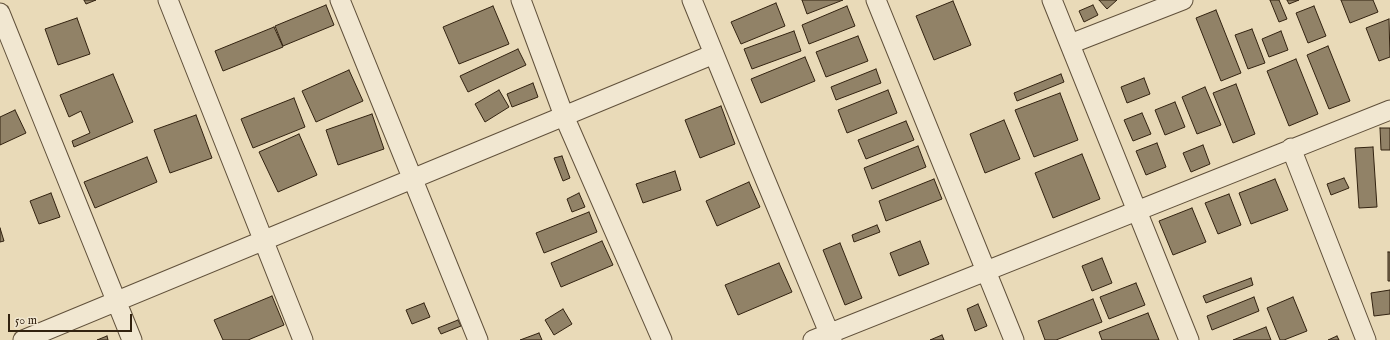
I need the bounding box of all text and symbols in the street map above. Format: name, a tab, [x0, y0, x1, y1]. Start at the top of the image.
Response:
scale bar	[10, 306, 134, 332]
text: 50 m	[15, 313, 37, 328]

